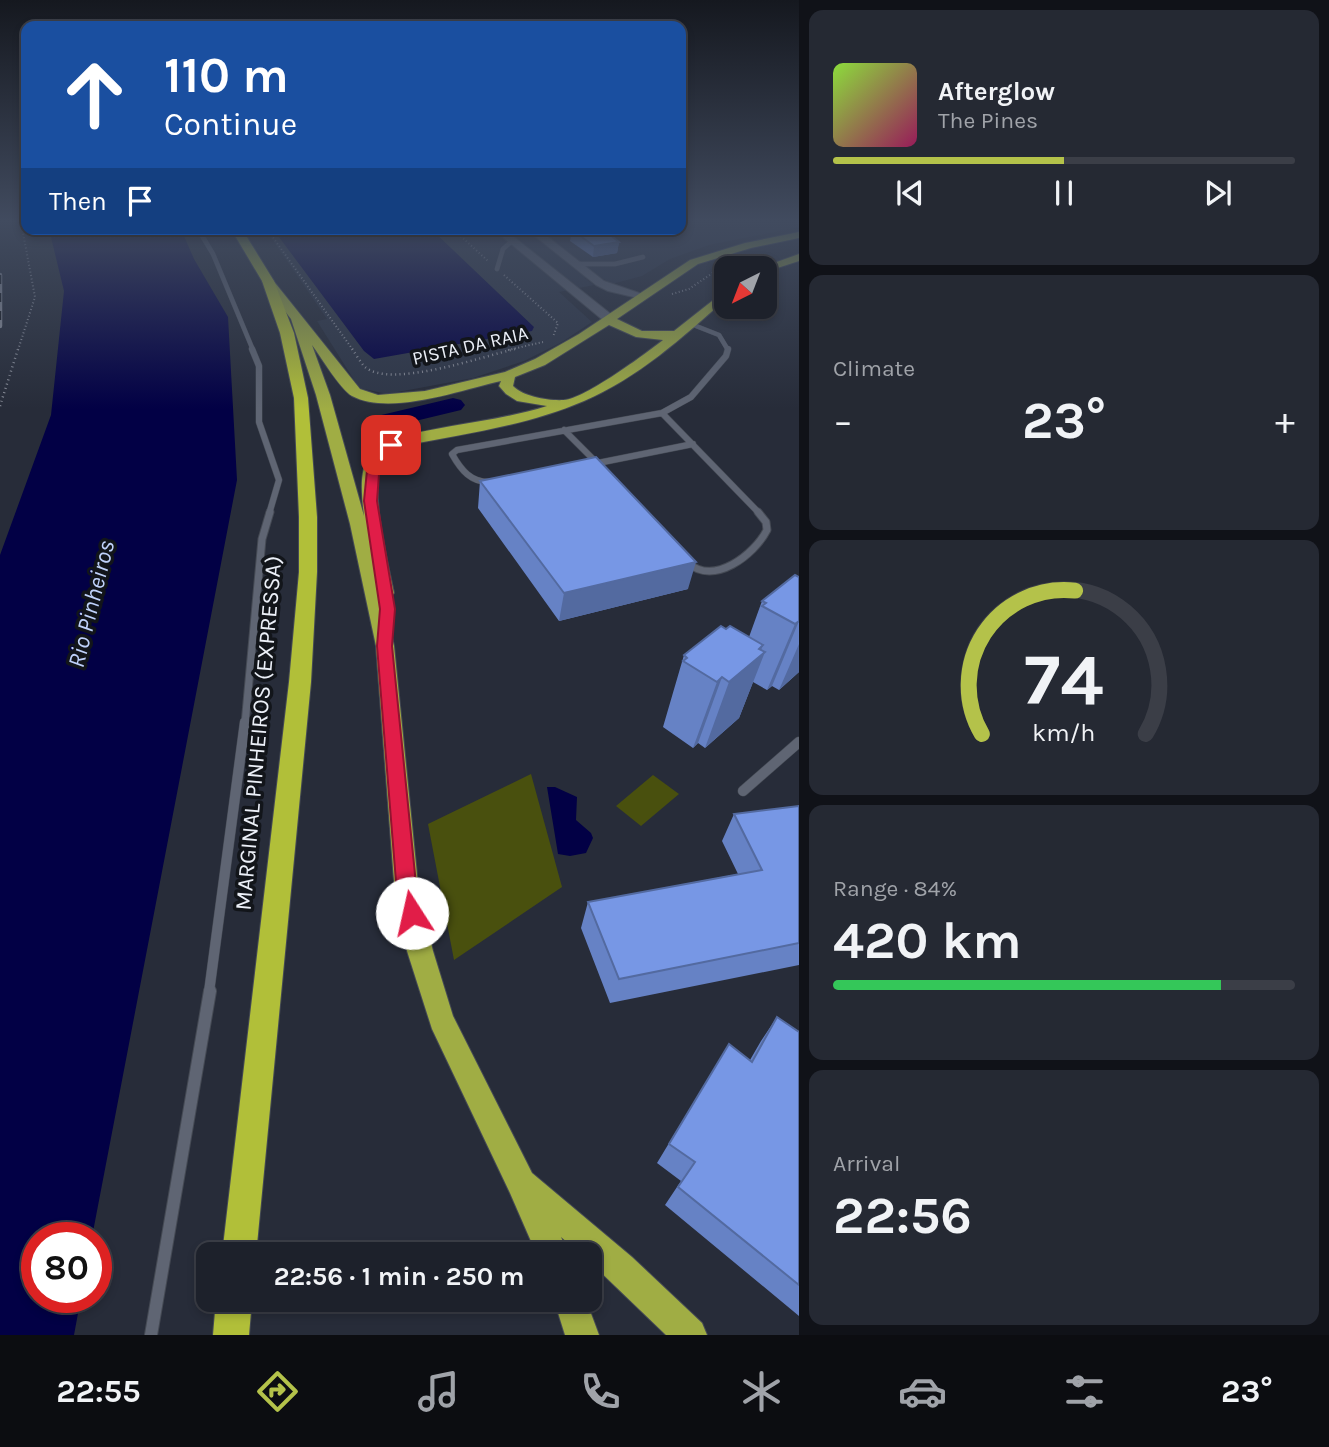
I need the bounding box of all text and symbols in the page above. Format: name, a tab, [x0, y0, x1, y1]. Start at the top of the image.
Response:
text: 110 m	[164, 47, 289, 104]
icon: ahead	[49, 49, 140, 140]
text: Afterglow	[938, 76, 1055, 107]
text: Continue	[164, 106, 297, 143]
text: The Pines	[938, 107, 1038, 134]
icon: previous	[891, 174, 929, 212]
icon: pause	[1045, 174, 1083, 212]
icon: next	[1199, 174, 1237, 212]
icon: arrive	[121, 182, 159, 220]
text: Then	[49, 186, 107, 217]
north arrow	[714, 256, 777, 318]
map controls	[714, 256, 777, 319]
street label: PISTA DA RAIA	[410, 322, 530, 370]
text: Climate	[833, 355, 915, 382]
text: 23°	[1022, 390, 1106, 451]
text: −	[833, 399, 853, 444]
text: +	[1275, 399, 1295, 444]
pin	[361, 415, 421, 475]
icon: arrive	[372, 426, 410, 464]
water label: Rio Pinheiros	[62, 537, 120, 671]
street label: MARGINAL PINHEIROS (EXPRESSA)	[230, 555, 287, 912]
text: 74	[1024, 637, 1104, 722]
text: km/h	[1032, 717, 1096, 746]
text: Range · 84%	[833, 875, 957, 902]
position arrow	[375, 876, 449, 950]
text: 420 km	[833, 910, 1022, 971]
text: Arrival	[833, 1150, 900, 1177]
text: 22:56	[833, 1185, 972, 1246]
speed limit sign: 80	[21, 1222, 112, 1313]
text: 22:56 · 1 min · 250 m	[274, 1261, 524, 1292]
icon: directions	[253, 1367, 302, 1416]
icon: music	[414, 1367, 463, 1416]
icon: phone	[576, 1367, 625, 1416]
icon: climate	[737, 1367, 786, 1416]
icon: car	[898, 1367, 947, 1416]
icon: filters	[1060, 1367, 1109, 1416]
text: 22:55	[56, 1373, 141, 1410]
text: 23°	[1221, 1373, 1273, 1410]

